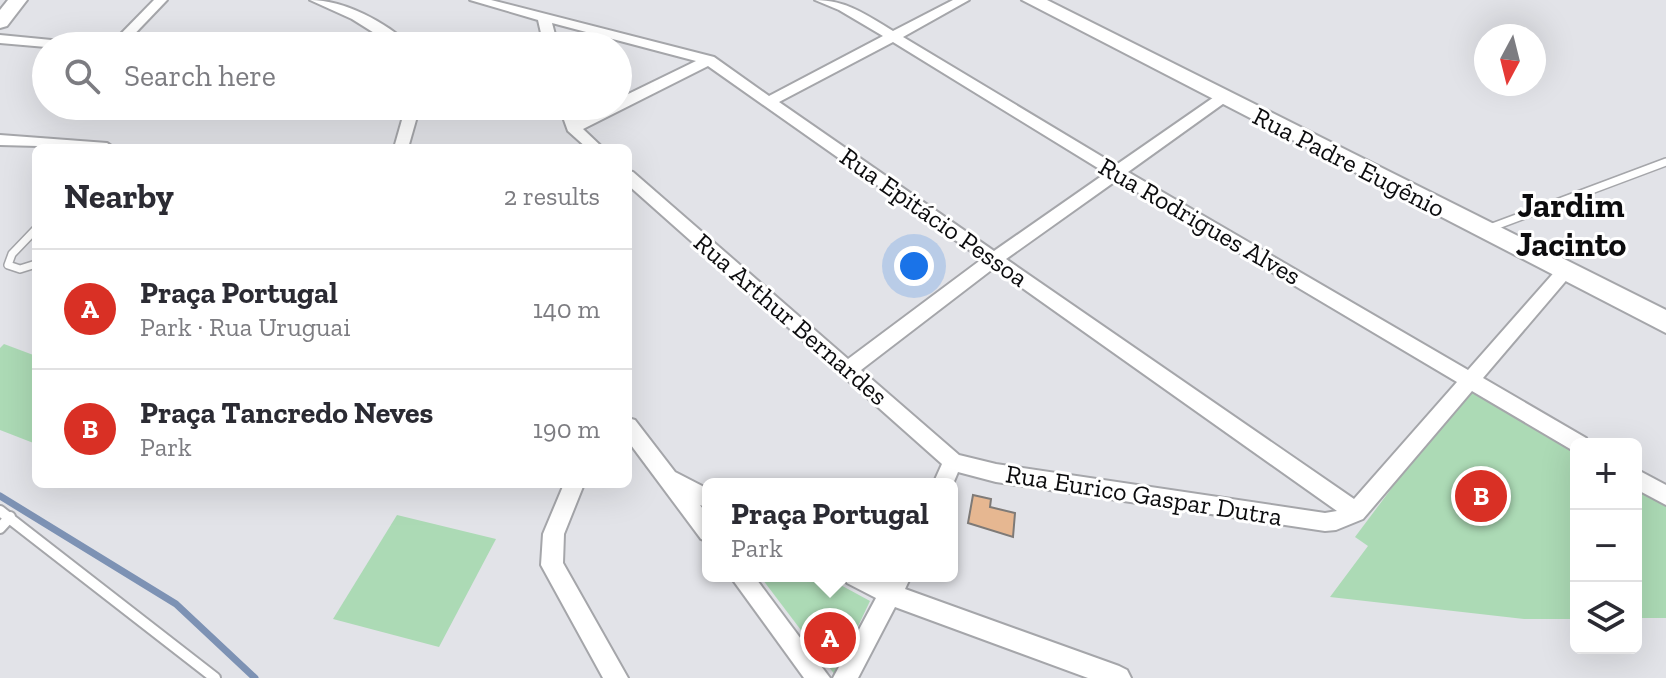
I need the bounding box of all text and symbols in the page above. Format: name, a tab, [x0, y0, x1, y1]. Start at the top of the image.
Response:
north arrow	[1474, 24, 1546, 96]
search box	[32, 32, 632, 120]
icon: search	[60, 54, 104, 98]
text: Search here	[124, 58, 276, 94]
street label: Rua Padre Eugênio	[1247, 100, 1451, 224]
street label: Rua Epitácio Pessoa	[834, 140, 1034, 294]
street label: Rua Rodrigues Alves	[1093, 150, 1307, 292]
text: Nearby	[64, 176, 174, 217]
text: 2 results	[504, 180, 600, 212]
district label: Jardim Jacinto	[1516, 185, 1626, 265]
street label: Rua Arthur Bernardes	[688, 226, 894, 412]
your location	[894, 246, 934, 286]
text: Praça Portugal	[140, 275, 338, 311]
text: A	[81, 293, 99, 325]
text: 140 m	[533, 293, 600, 325]
text: Park · Rua Uruguai	[140, 311, 350, 343]
text: Praça Tancredo Neves	[140, 395, 433, 431]
text: B	[82, 413, 98, 445]
text: 190 m	[533, 413, 600, 445]
text: Park	[140, 431, 192, 463]
map controls	[1570, 438, 1642, 654]
button: +	[1570, 438, 1642, 510]
street label: Rua Eurico Gaspar Dutra	[1003, 457, 1285, 533]
pin: B	[1455, 466, 1507, 526]
popup	[702, 478, 958, 582]
text: Praça Portugal	[731, 496, 929, 532]
button: −	[1570, 510, 1642, 582]
text: Park	[731, 532, 783, 564]
button: layers	[1570, 582, 1642, 654]
pin: A	[804, 608, 856, 668]

